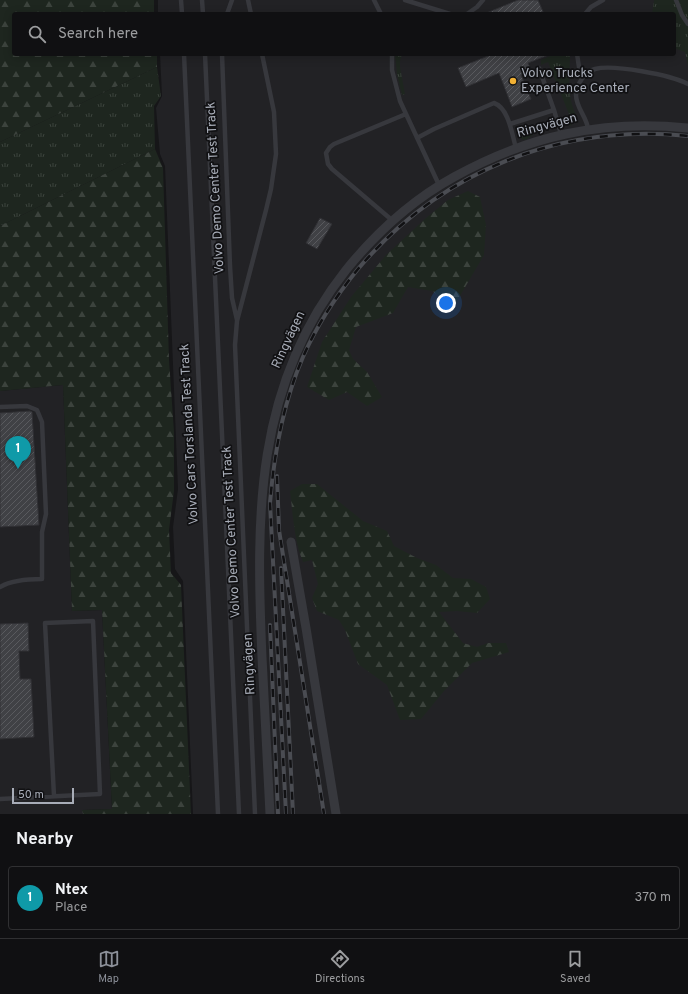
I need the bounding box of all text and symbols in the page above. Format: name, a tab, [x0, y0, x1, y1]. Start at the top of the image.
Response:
search box	[12, 12, 676, 56]
icon: search	[26, 23, 48, 45]
text: Search here	[58, 25, 138, 44]
place label: Volvo Trucks Experience Center	[521, 66, 630, 97]
marker: Volvo Trucks Experience Center	[508, 76, 518, 86]
street label: Volvo Demo Center Test Track	[203, 101, 229, 275]
street label: Ringvägen	[515, 110, 579, 142]
your location	[436, 293, 456, 313]
street label: Ringvägen	[269, 309, 309, 371]
street label: Volvo Cars Torslanda Test Track	[177, 343, 203, 525]
pin: 1	[5, 436, 31, 469]
street label: Volvo Demo Center Test Track	[219, 445, 245, 619]
street label: Ringvägen	[240, 633, 260, 695]
scale bar	[12, 786, 74, 805]
text: 50 m	[18, 788, 44, 802]
text: Nearby	[16, 829, 73, 851]
text: Ntex	[55, 881, 88, 900]
text: 1	[27, 890, 33, 906]
text: 370 m	[634, 890, 671, 906]
text: Place	[55, 900, 87, 916]
tab: Map	[98, 948, 120, 986]
tab: Directions	[315, 948, 365, 986]
tab: Saved	[560, 948, 590, 986]

